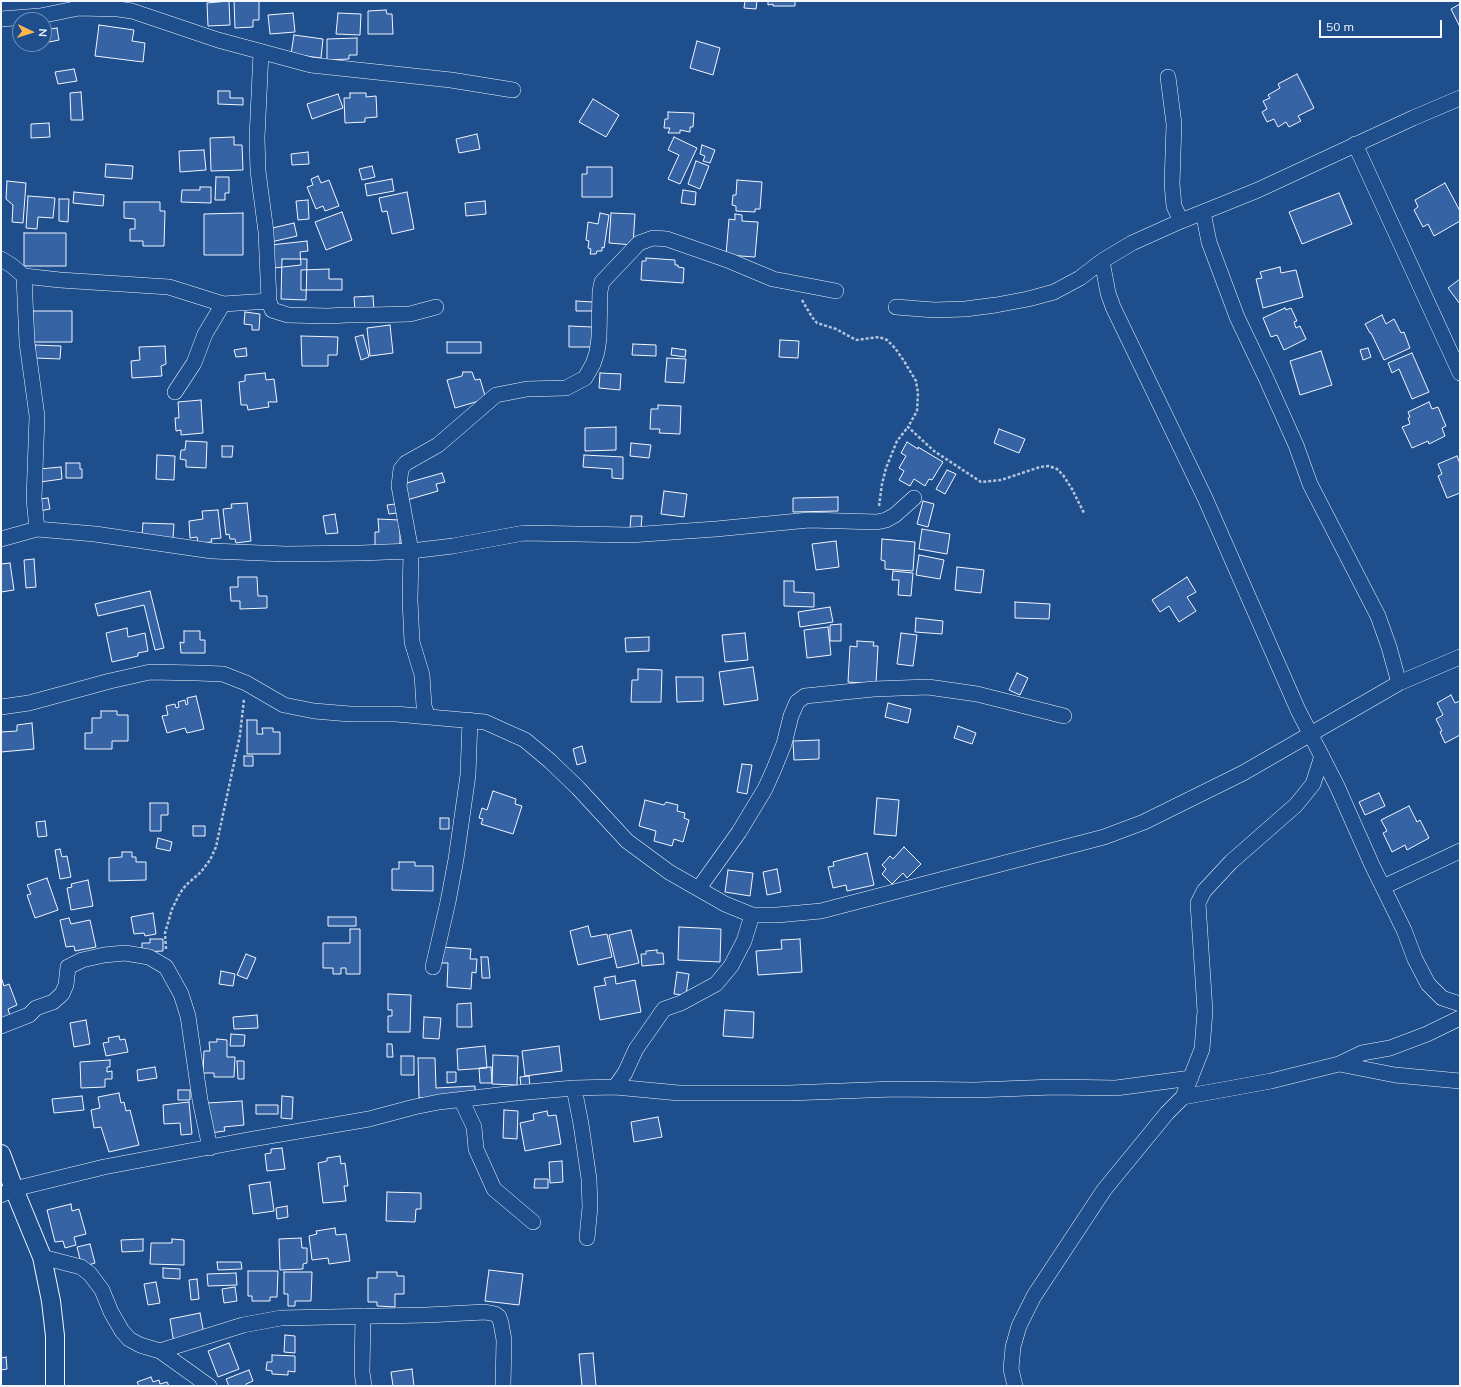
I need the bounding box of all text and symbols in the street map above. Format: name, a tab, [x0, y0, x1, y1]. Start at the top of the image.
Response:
north arrow	[12, 12, 52, 52]
scale bar	[1321, 12, 1444, 38]
text: 50 m	[1326, 19, 1354, 34]
text: N	[36, 28, 50, 37]

